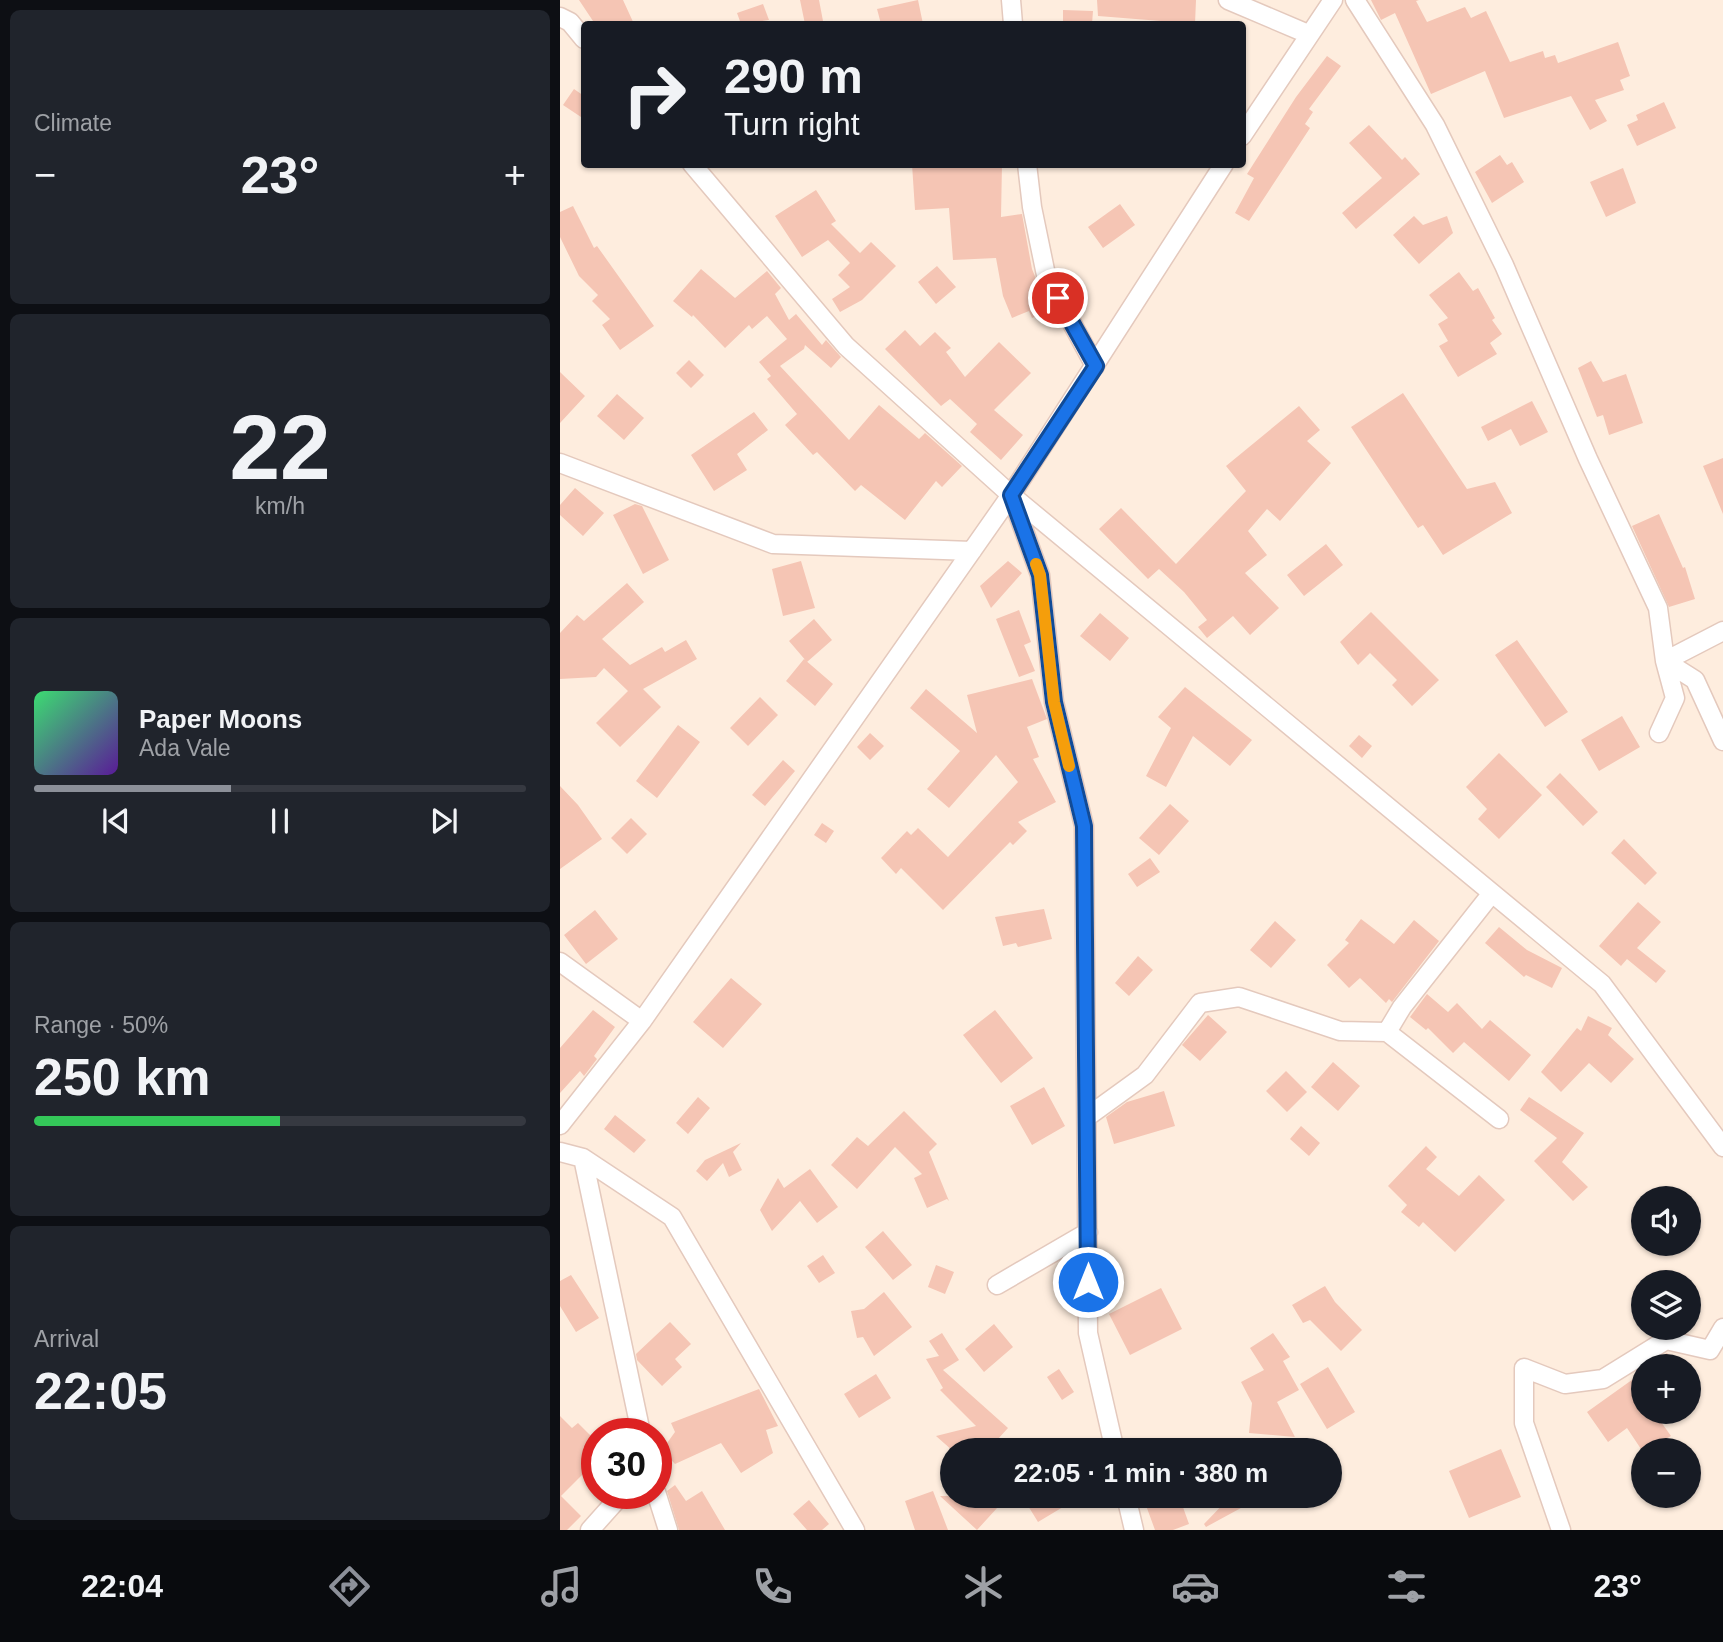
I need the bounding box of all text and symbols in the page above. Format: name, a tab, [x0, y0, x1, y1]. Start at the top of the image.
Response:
icon: right	[609, 49, 700, 140]
text: 290 m	[724, 49, 863, 103]
text: Turn right	[724, 106, 860, 142]
text: Climate	[34, 110, 112, 136]
text: 23°	[241, 146, 319, 204]
text: −	[34, 154, 56, 196]
text: +	[504, 154, 526, 196]
pin	[1028, 268, 1088, 328]
icon: arrive	[1039, 279, 1077, 317]
text: 22	[229, 397, 331, 498]
text: km/h	[255, 493, 305, 519]
text: Paper Moons	[139, 704, 302, 734]
text: Ada Vale	[139, 735, 231, 761]
icon: previous	[97, 802, 135, 840]
icon: pause	[261, 802, 299, 840]
icon: next	[425, 802, 463, 840]
text: Range · 50%	[34, 1012, 168, 1038]
text: 250 km	[34, 1048, 210, 1106]
map controls	[1631, 1186, 1701, 1508]
button: sound	[1631, 1186, 1701, 1256]
position arrow	[1051, 1245, 1125, 1319]
button: layers	[1631, 1270, 1701, 1340]
text: Arrival	[34, 1326, 99, 1352]
button: +	[1631, 1354, 1701, 1424]
text: 22:05	[34, 1362, 167, 1420]
speed limit sign: 30	[581, 1418, 672, 1509]
button: −	[1631, 1438, 1701, 1508]
text: 22:05 · 1 min · 380 m	[1014, 1458, 1268, 1488]
icon: directions	[325, 1562, 374, 1611]
icon: music	[537, 1562, 586, 1611]
icon: phone	[748, 1562, 797, 1611]
icon: climate	[959, 1562, 1008, 1611]
icon: car	[1171, 1562, 1220, 1611]
icon: filters	[1382, 1562, 1431, 1611]
text: 22:04	[81, 1568, 163, 1604]
text: 23°	[1593, 1568, 1642, 1604]

